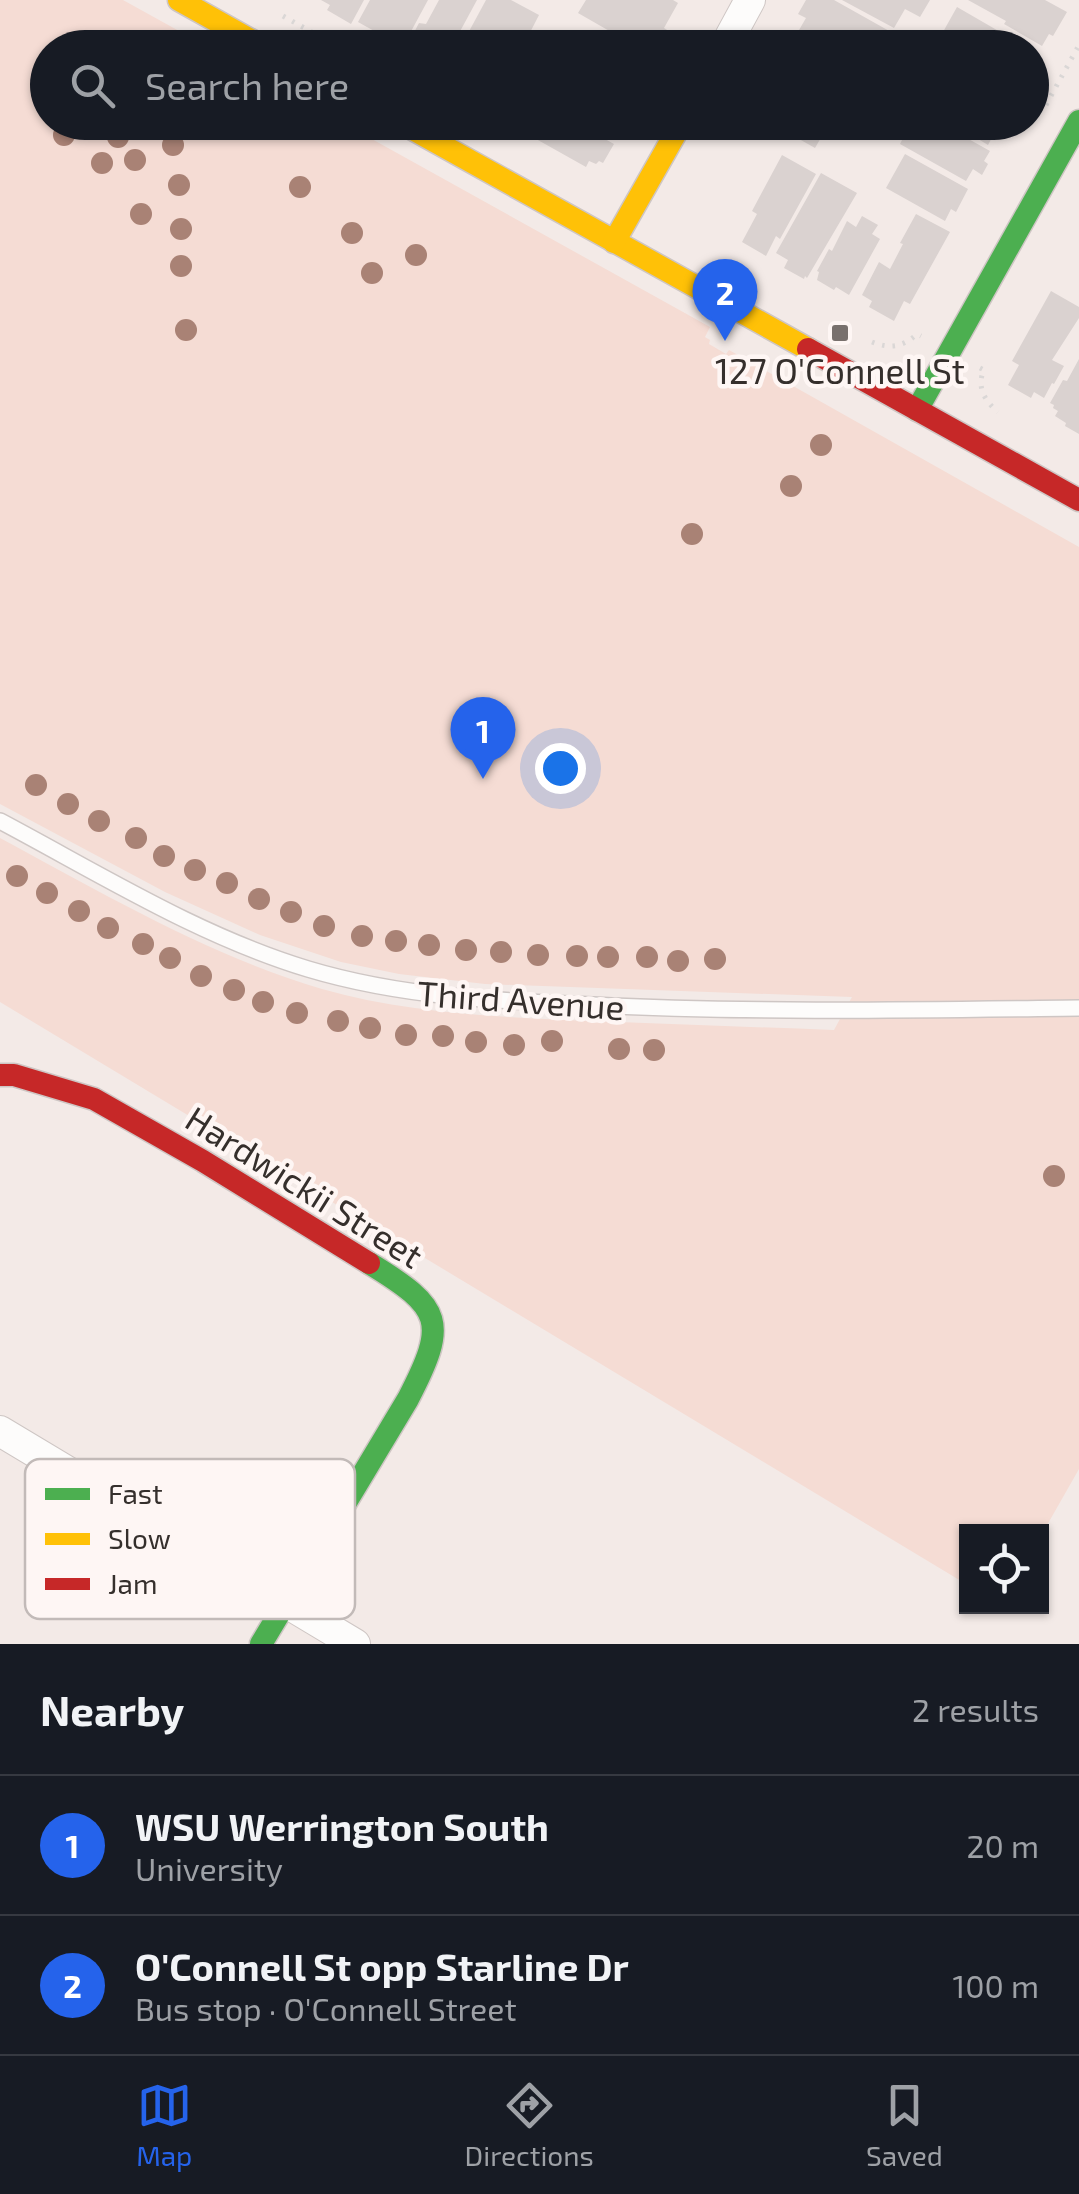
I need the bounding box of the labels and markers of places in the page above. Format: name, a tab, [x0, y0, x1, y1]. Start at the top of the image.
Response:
pin: 2	[692, 258, 758, 341]
marker: 127 O'Connell St	[829, 322, 851, 344]
place label: 127 O'Connell St	[715, 349, 965, 391]
pin: 1	[450, 696, 516, 779]

